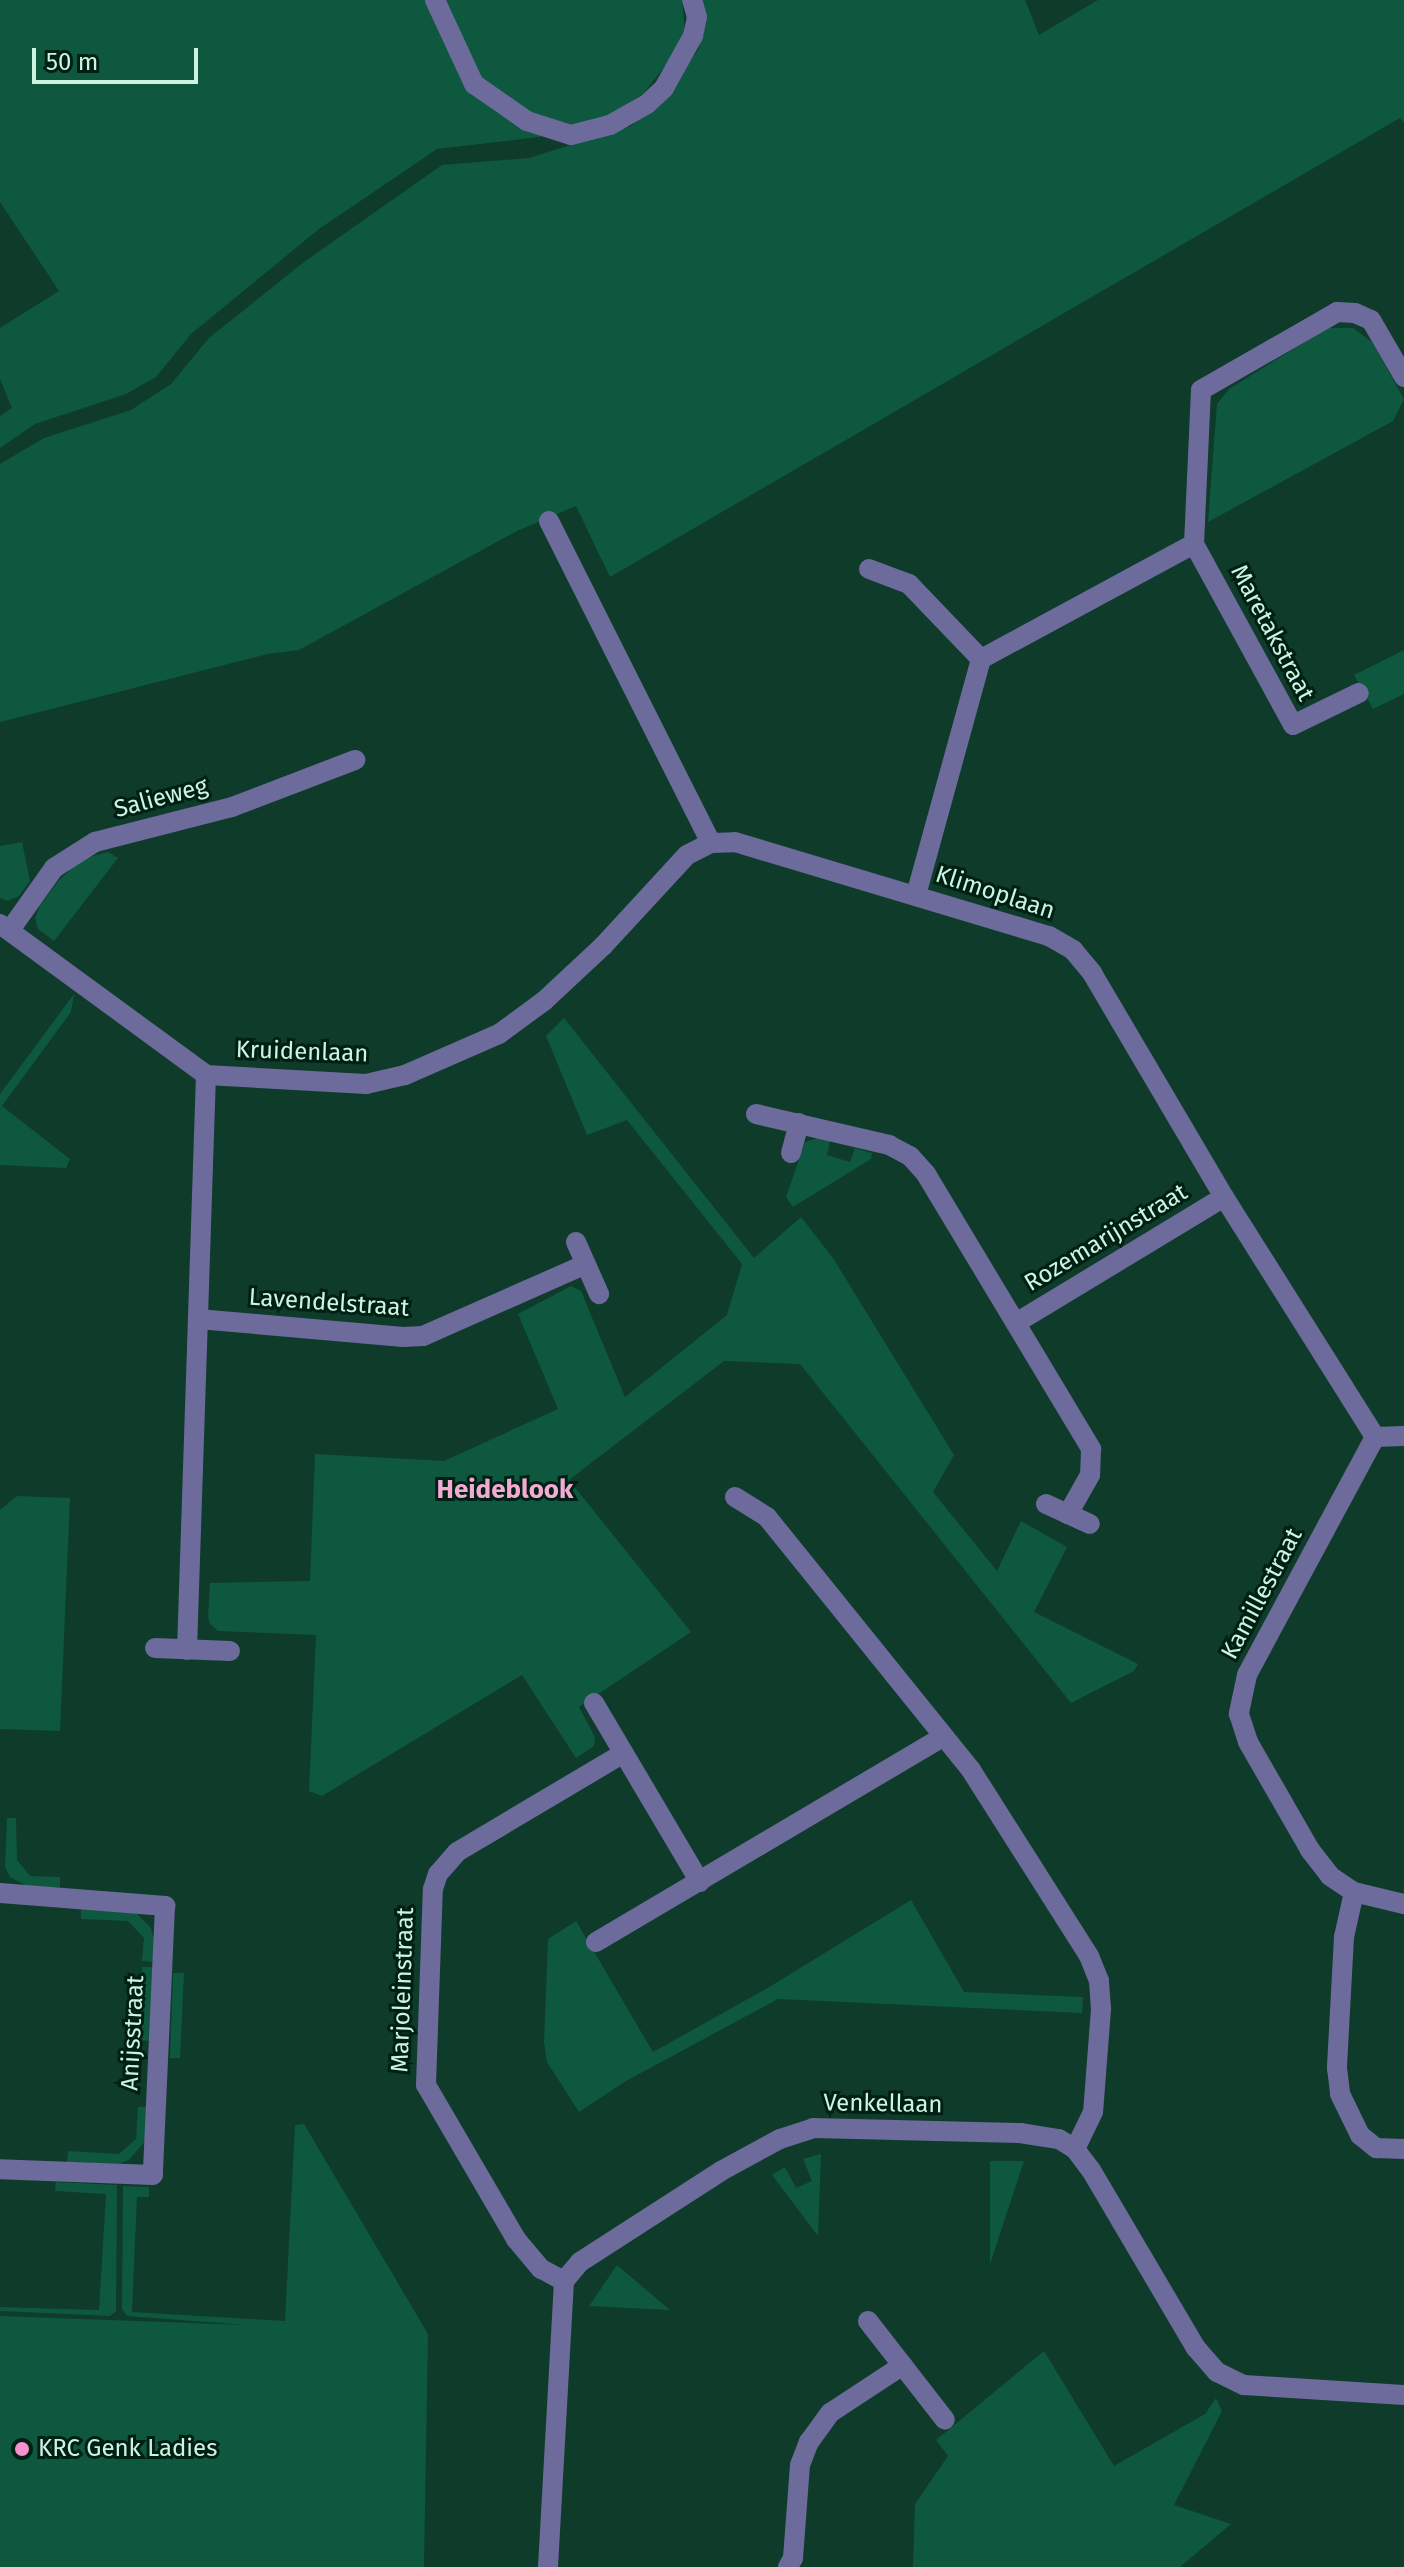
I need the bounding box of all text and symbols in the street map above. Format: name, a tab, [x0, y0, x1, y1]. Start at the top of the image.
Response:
scale bar	[36, 32, 202, 82]
text: 50 m	[46, 48, 98, 76]
street label: Maretakstraat	[1224, 560, 1320, 706]
street label: Salieweg	[111, 772, 211, 824]
street label: Klimoplaan	[932, 860, 1058, 926]
street label: Kruidenlaan	[235, 1035, 369, 1069]
street label: Rozemarijnstraat	[1019, 1178, 1193, 1298]
street label: Lavendelstraat	[248, 1283, 410, 1323]
district label: Heideblook	[437, 1474, 573, 1506]
street label: Kamillestraat	[1215, 1524, 1309, 1664]
street label: Marjoleinstraat	[386, 1907, 420, 2073]
street label: Anijsstraat	[116, 1975, 150, 2091]
street label: Venkellaan	[823, 2089, 943, 2119]
place label: KRC Genk Ladies	[38, 2435, 217, 2463]
marker: KRC Genk Ladies	[13, 2440, 31, 2458]

